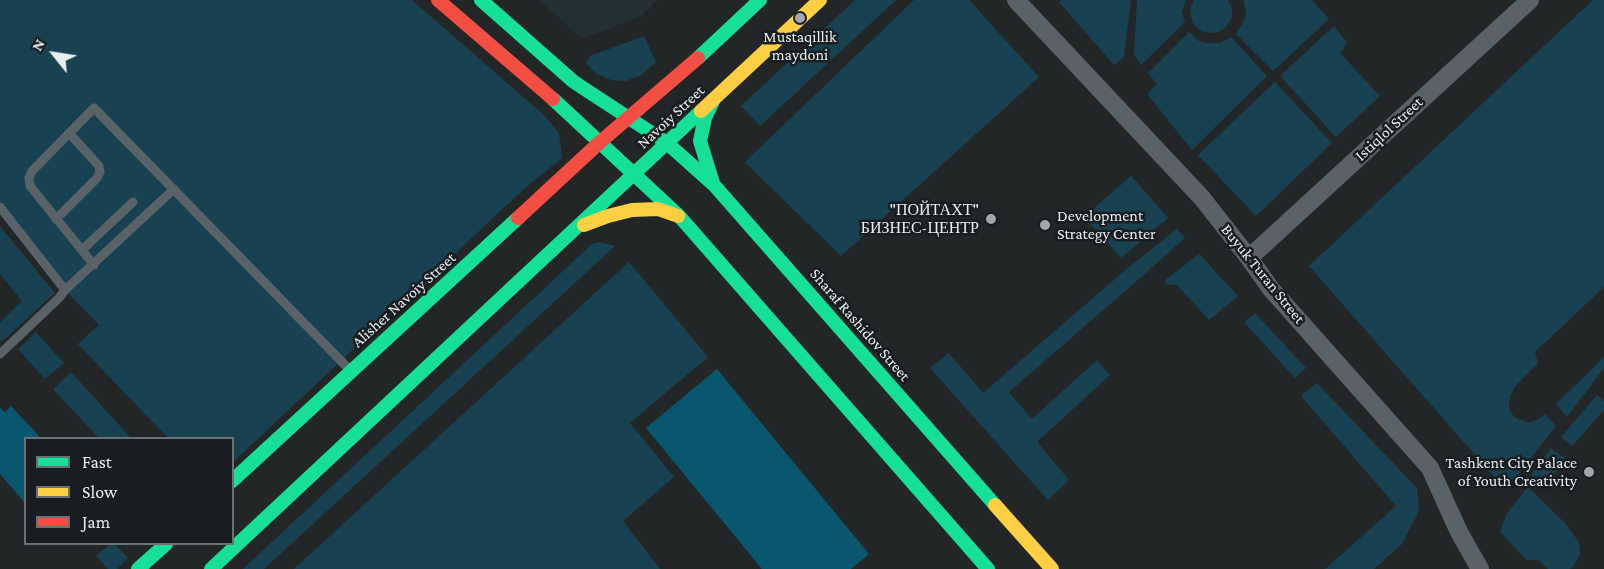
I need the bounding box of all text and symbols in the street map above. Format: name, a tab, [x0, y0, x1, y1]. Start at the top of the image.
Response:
marker: Mustaqillik maydoni	[793, 11, 807, 25]
north arrow	[24, 24, 84, 84]
place label: Mustaqillik maydoni	[763, 27, 837, 65]
text: N	[28, 36, 48, 54]
street label: Navoiy Street	[633, 81, 709, 153]
street label: Istiqlol Street	[1351, 93, 1427, 165]
place label: "ПОЙТАХТ" БИЗНЕС-ЦЕНТР	[861, 200, 979, 238]
place label: Development Strategy Center	[1057, 206, 1156, 244]
marker: "ПОЙТАХТ" БИЗНЕС-ЦЕНТР	[984, 212, 998, 226]
marker: Development Strategy Center	[1038, 218, 1052, 232]
street label: Buyuk Turan Street	[1217, 220, 1309, 328]
street label: Alisher Navoiy Street	[348, 248, 460, 352]
street label: Sharaf Rashidov Street	[806, 265, 914, 385]
legend	[24, 437, 234, 545]
text: Fast	[82, 452, 112, 472]
place label: Tashkent City Palace of Youth Creativity	[1446, 453, 1577, 491]
marker: Tashkent City Palace of Youth Creativity	[1582, 465, 1596, 479]
text: Slow	[82, 482, 117, 502]
text: Jam	[82, 512, 110, 532]

